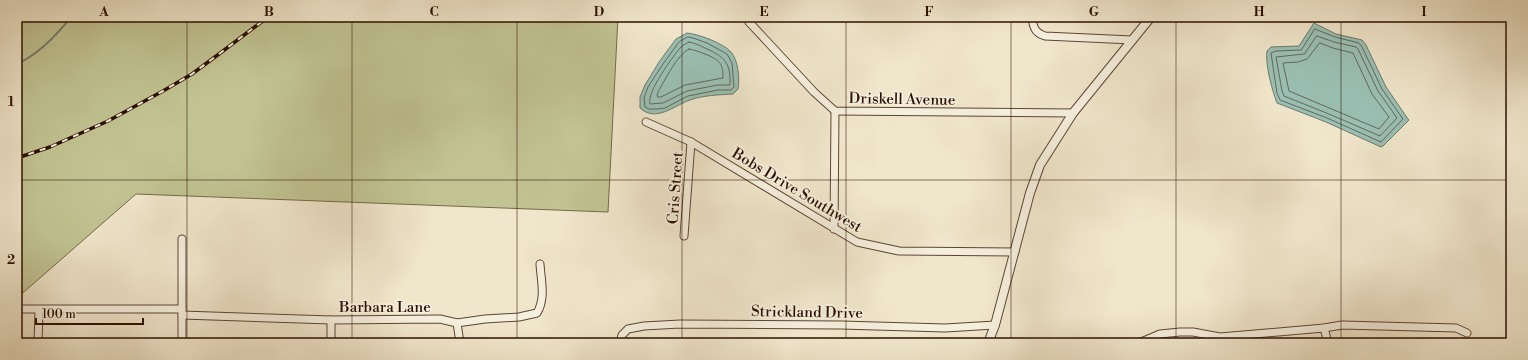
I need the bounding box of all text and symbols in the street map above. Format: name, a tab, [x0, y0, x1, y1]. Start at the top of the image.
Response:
text: A	[98, 4, 109, 20]
text: B	[264, 4, 274, 20]
text: C	[429, 4, 439, 20]
text: D	[594, 4, 604, 20]
text: E	[759, 4, 769, 20]
text: F	[924, 4, 934, 20]
text: G	[1089, 4, 1100, 20]
text: H	[1254, 4, 1265, 20]
text: I	[1421, 4, 1427, 20]
street label: Driskell Avenue	[849, 89, 955, 110]
text: 1	[8, 94, 15, 110]
street label: Bobs Drive Southwest	[727, 144, 866, 237]
street label: Cris Street	[663, 151, 688, 225]
text: 2	[7, 252, 15, 268]
street label: Barbara Lane	[338, 298, 431, 317]
scale bar	[36, 300, 143, 326]
street label: Strickland Drive	[751, 302, 863, 323]
text: 100 m	[42, 307, 76, 322]

